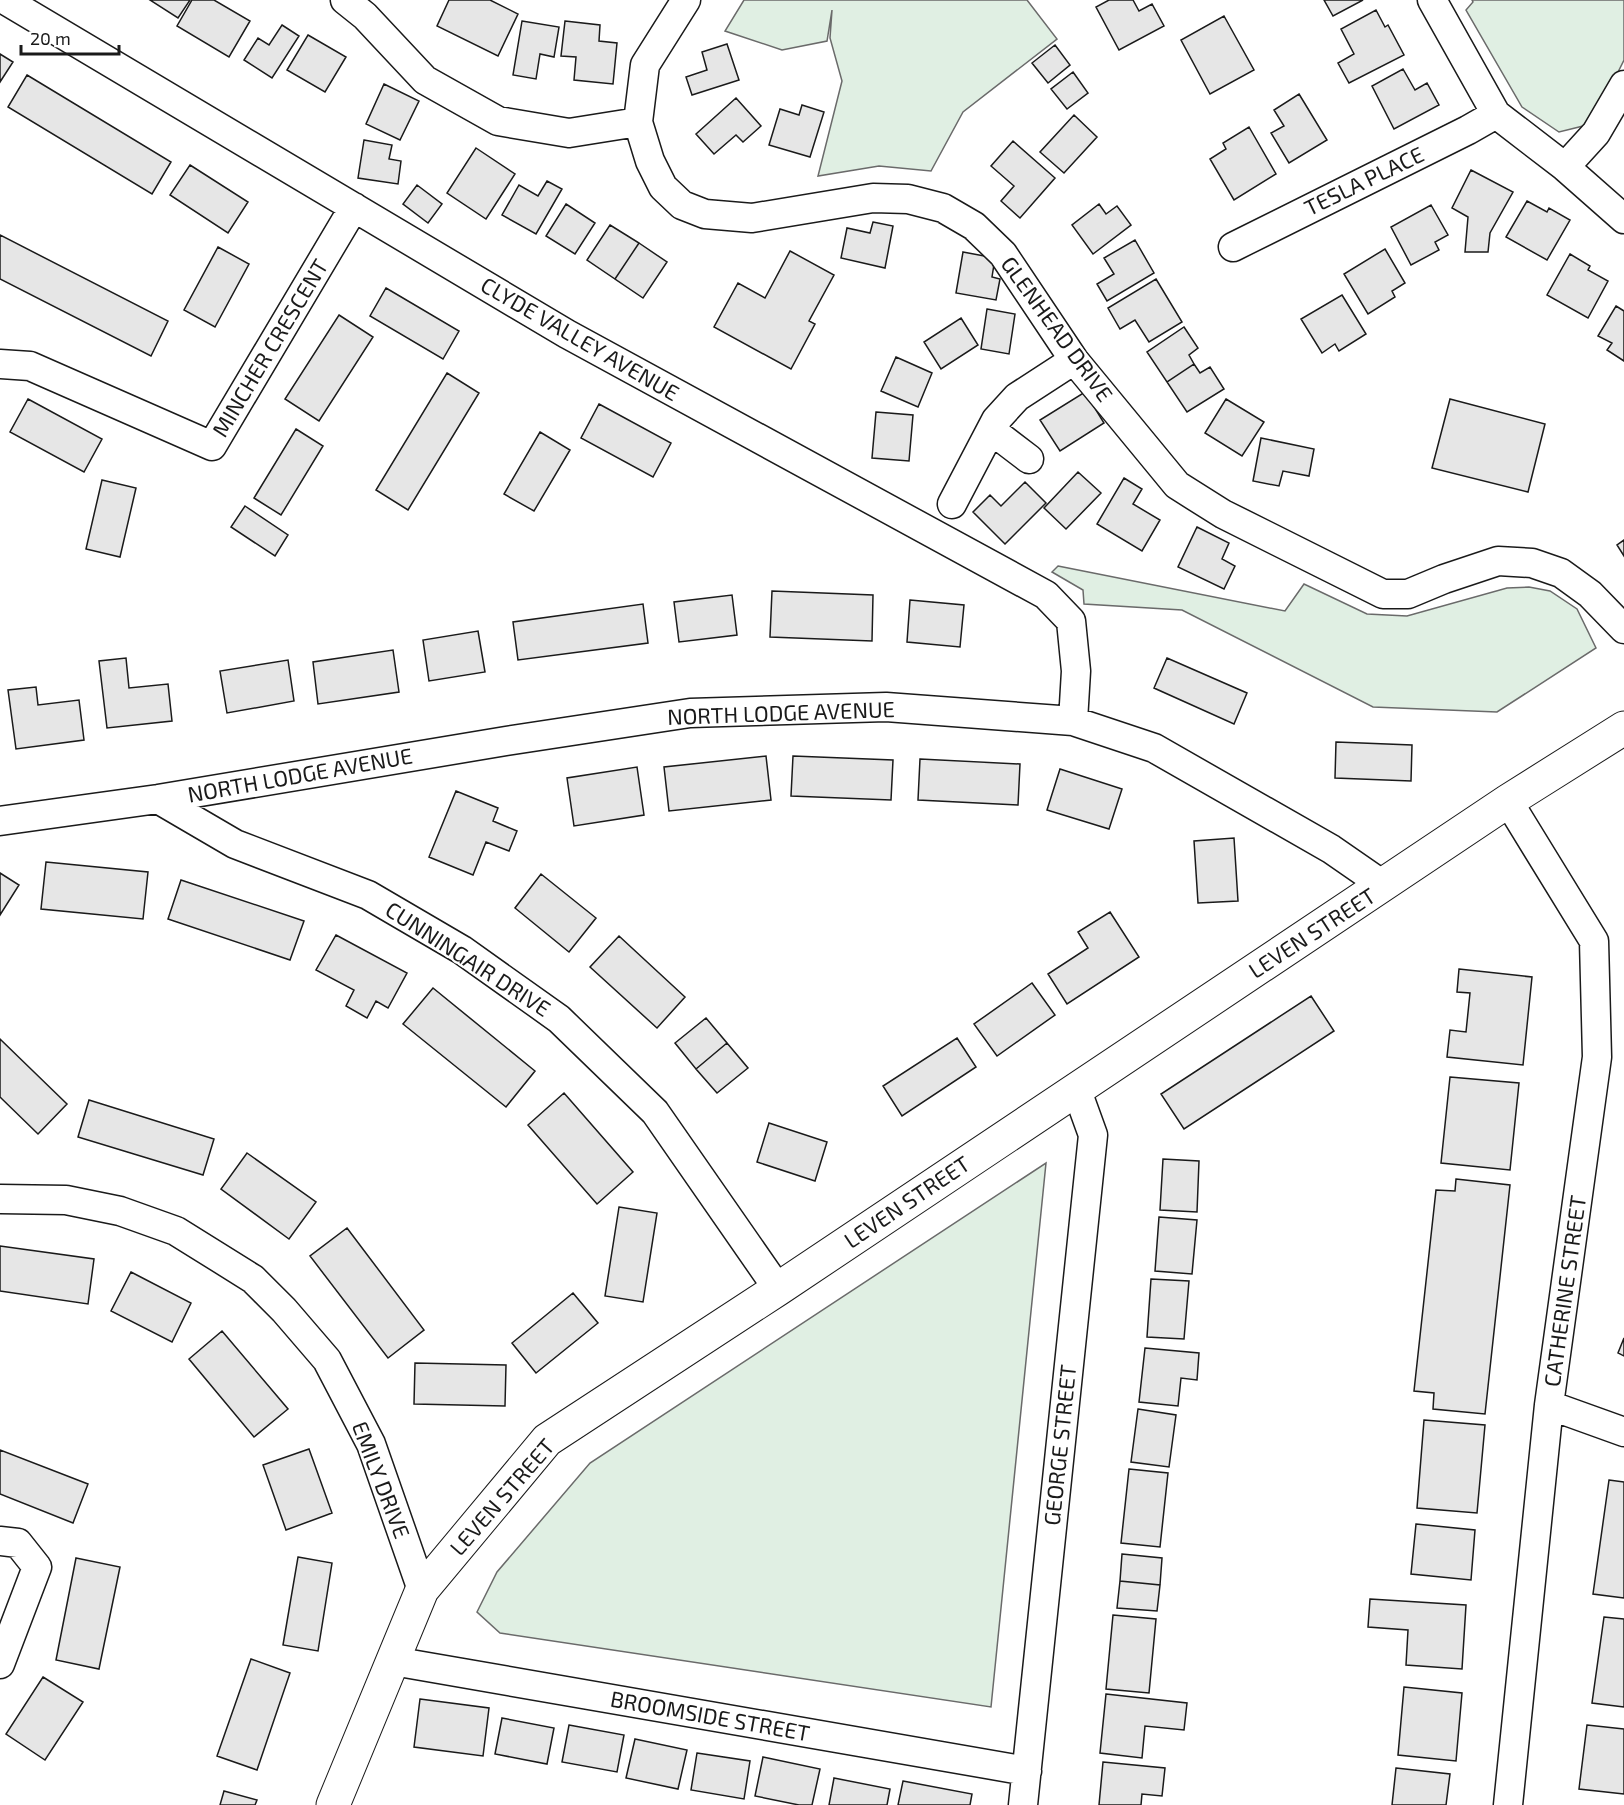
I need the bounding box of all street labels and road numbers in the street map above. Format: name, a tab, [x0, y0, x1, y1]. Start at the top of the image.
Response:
street label: TESLA PLACE	[1300, 140, 1427, 220]
street label: GLENHEAD DRIVE	[996, 251, 1119, 406]
street label: MINCHER CRESCENT	[206, 254, 333, 441]
street label: CLYDE VALLEY AVENUE	[477, 271, 684, 405]
street label: NORTH LODGE AVENUE	[667, 695, 895, 729]
street label: NORTH LODGE AVENUE	[185, 741, 414, 807]
street label: LEVEN STREET	[1243, 881, 1380, 983]
street label: CUNNINGAIR DRIVE	[381, 895, 556, 1021]
street label: LEVEN STREET	[839, 1149, 974, 1253]
street label: CATHERINE STREET	[1538, 1193, 1590, 1388]
street label: GEORGE STREET	[1038, 1363, 1080, 1527]
street label: EMILY DRIVE	[348, 1417, 416, 1542]
street label: LEVEN STREET	[444, 1433, 559, 1560]
street label: BROOMSIDE STREET	[608, 1685, 812, 1745]

